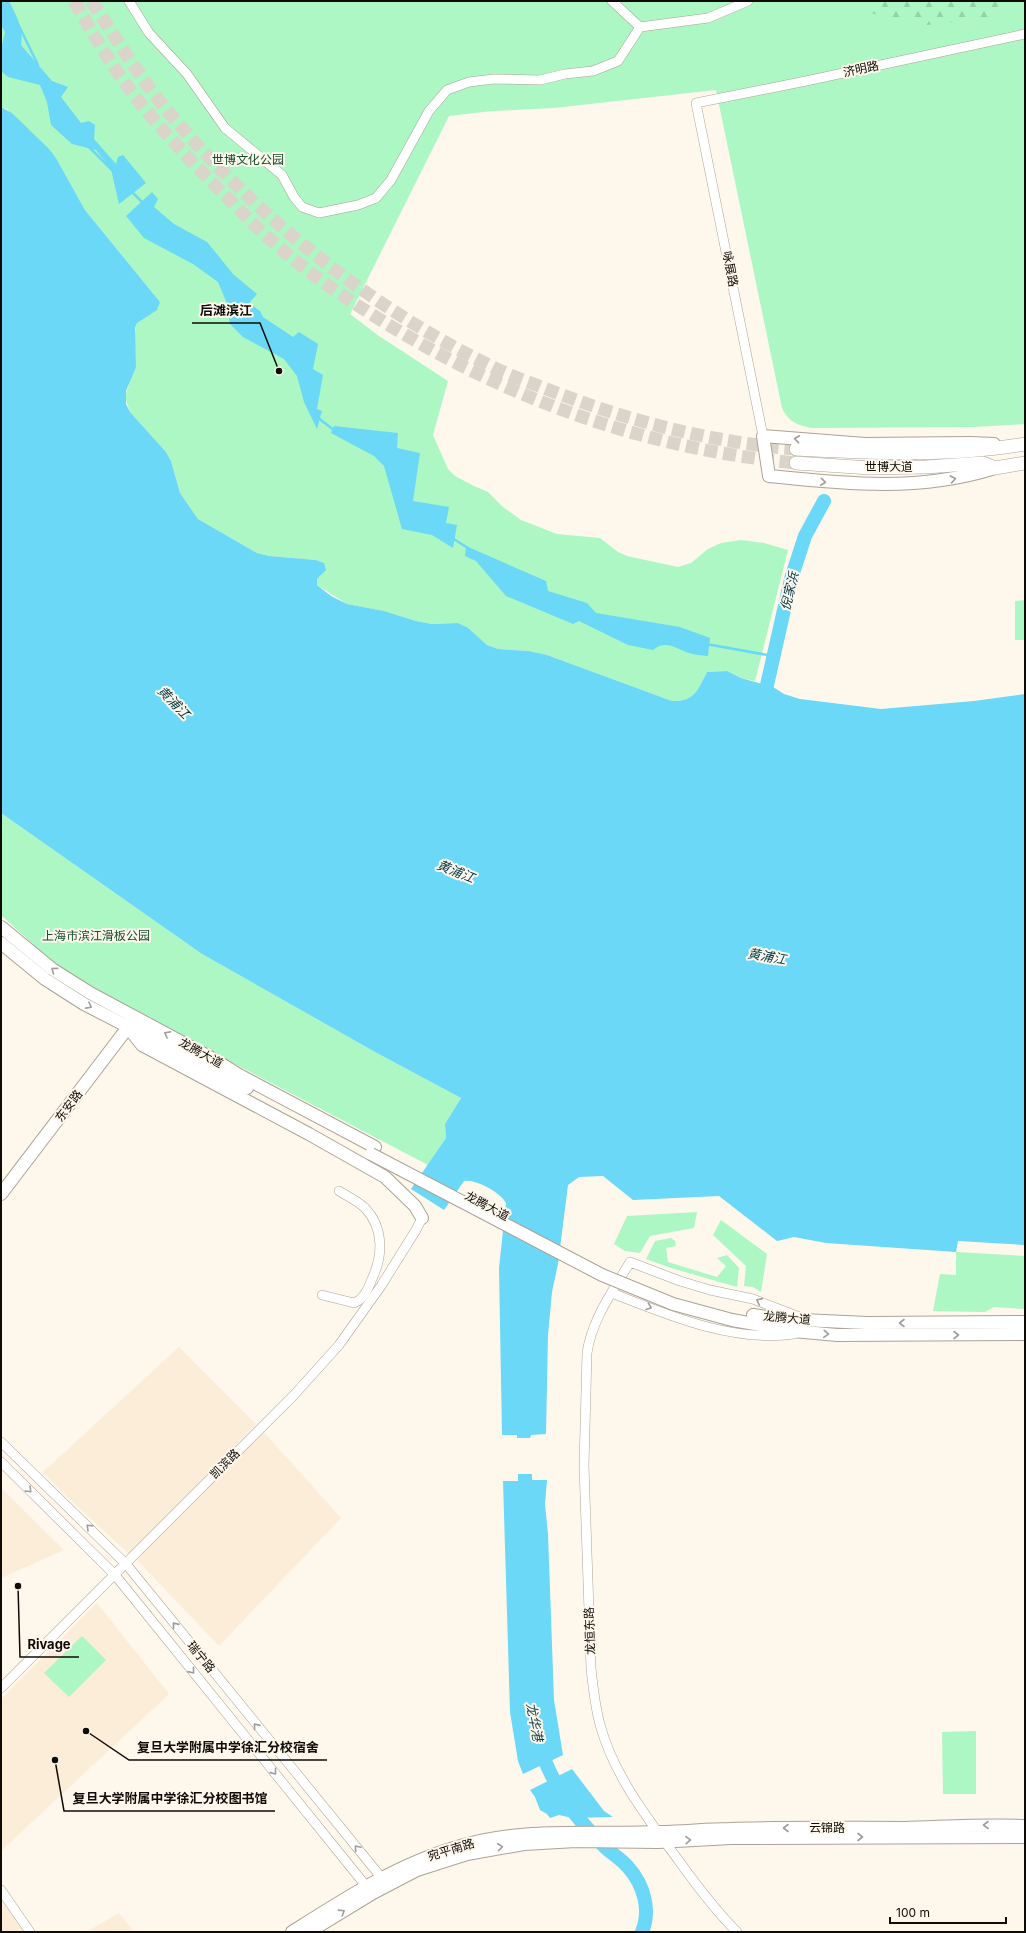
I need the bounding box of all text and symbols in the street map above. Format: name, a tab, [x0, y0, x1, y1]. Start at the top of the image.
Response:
street label: 济明路	[842, 57, 880, 80]
park label: 世博文化公园	[212, 152, 284, 167]
street label: 咏展路	[720, 250, 741, 288]
callout: 后滩滨江	[192, 298, 260, 323]
text: 后滩滨江	[200, 302, 252, 318]
one-way arrow	[793, 435, 800, 444]
street label: 世博大道	[865, 459, 913, 474]
one-way arrow	[950, 475, 956, 484]
one-way arrow	[820, 477, 826, 486]
water label: 倪家浜	[777, 569, 802, 612]
water label: 黄浦江	[155, 682, 195, 723]
water label: 黄浦江	[435, 856, 479, 886]
park label: 上海市滨江滑板公园	[42, 928, 150, 943]
water label: 黄浦江	[746, 945, 790, 968]
one-way arrow	[52, 968, 59, 975]
one-way arrow	[85, 1002, 92, 1009]
one-way arrow	[164, 1031, 172, 1039]
street label: 龙腾大道	[177, 1034, 226, 1071]
street label: 东安路	[52, 1087, 85, 1125]
street label: 龙腾大道	[463, 1188, 512, 1223]
one-way arrow	[756, 1298, 763, 1306]
one-way arrow	[645, 1302, 652, 1310]
street label: 龙腾大道	[762, 1308, 812, 1327]
one-way arrow	[899, 1319, 905, 1327]
one-way arrow	[823, 1329, 829, 1338]
one-way arrow	[953, 1331, 959, 1339]
street label: 凯滨路	[207, 1446, 243, 1482]
one-way arrow	[24, 1485, 32, 1492]
one-way arrow	[86, 1525, 94, 1532]
street label: 龙恒东路	[581, 1607, 598, 1655]
one-way arrow	[173, 1622, 180, 1629]
callout: Rivage	[20, 1632, 79, 1657]
text: Rivage	[27, 1636, 71, 1652]
street label: 瑞宁路	[184, 1638, 219, 1675]
one-way arrow	[188, 1666, 195, 1673]
water label: 龙华港	[523, 1701, 547, 1745]
one-way arrow	[254, 1723, 261, 1730]
callout: 复旦大学附属中学徐汇分校宿舍	[129, 1735, 327, 1760]
text: 复旦大学附属中学徐汇分校宿舍	[137, 1739, 319, 1755]
one-way arrow	[270, 1767, 277, 1774]
callout: 复旦大学附属中学徐汇分校图书馆	[64, 1786, 275, 1811]
text: 复旦大学附属中学徐汇分校图书馆	[72, 1790, 268, 1806]
street label: 云锦路	[809, 1820, 845, 1835]
one-way arrow	[983, 1821, 989, 1829]
one-way arrow	[783, 1824, 789, 1832]
one-way arrow	[857, 1833, 863, 1841]
street label: 宛平南路	[426, 1835, 476, 1864]
one-way arrow	[685, 1836, 691, 1845]
one-way arrow	[497, 1843, 503, 1852]
one-way arrow	[355, 1845, 362, 1852]
scale bar	[890, 1899, 1006, 1925]
text: 100 m	[896, 1905, 930, 1920]
one-way arrow	[338, 1909, 345, 1916]

